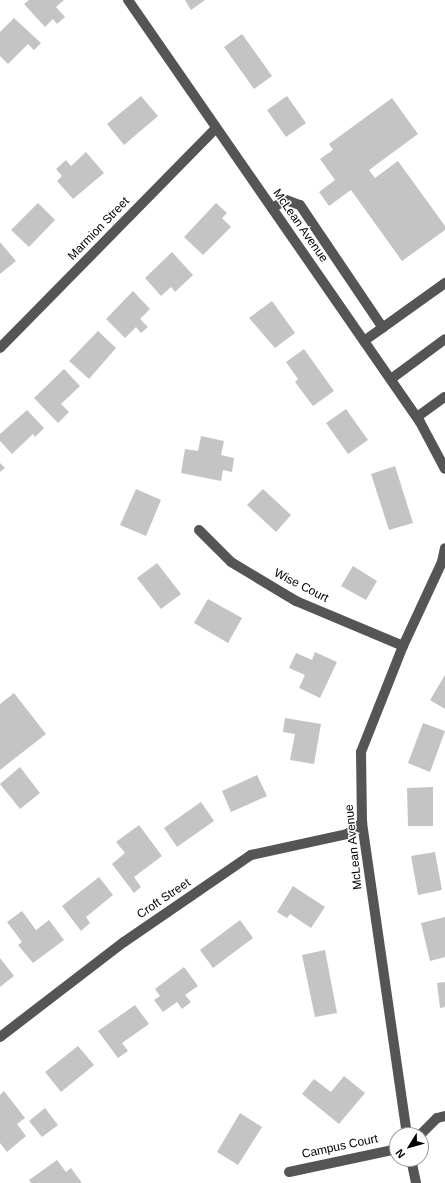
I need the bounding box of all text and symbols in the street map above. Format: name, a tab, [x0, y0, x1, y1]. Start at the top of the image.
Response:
street label: McLean Avenue	[269, 186, 331, 266]
street label: Marmion Street	[65, 194, 133, 264]
street label: Wise Court	[271, 566, 331, 606]
street label: McLean Avenue	[342, 803, 366, 891]
street label: Croft Street	[135, 876, 193, 922]
north arrow	[389, 1127, 429, 1167]
street label: Campus Court	[301, 1132, 379, 1162]
text: N	[393, 1147, 407, 1160]

